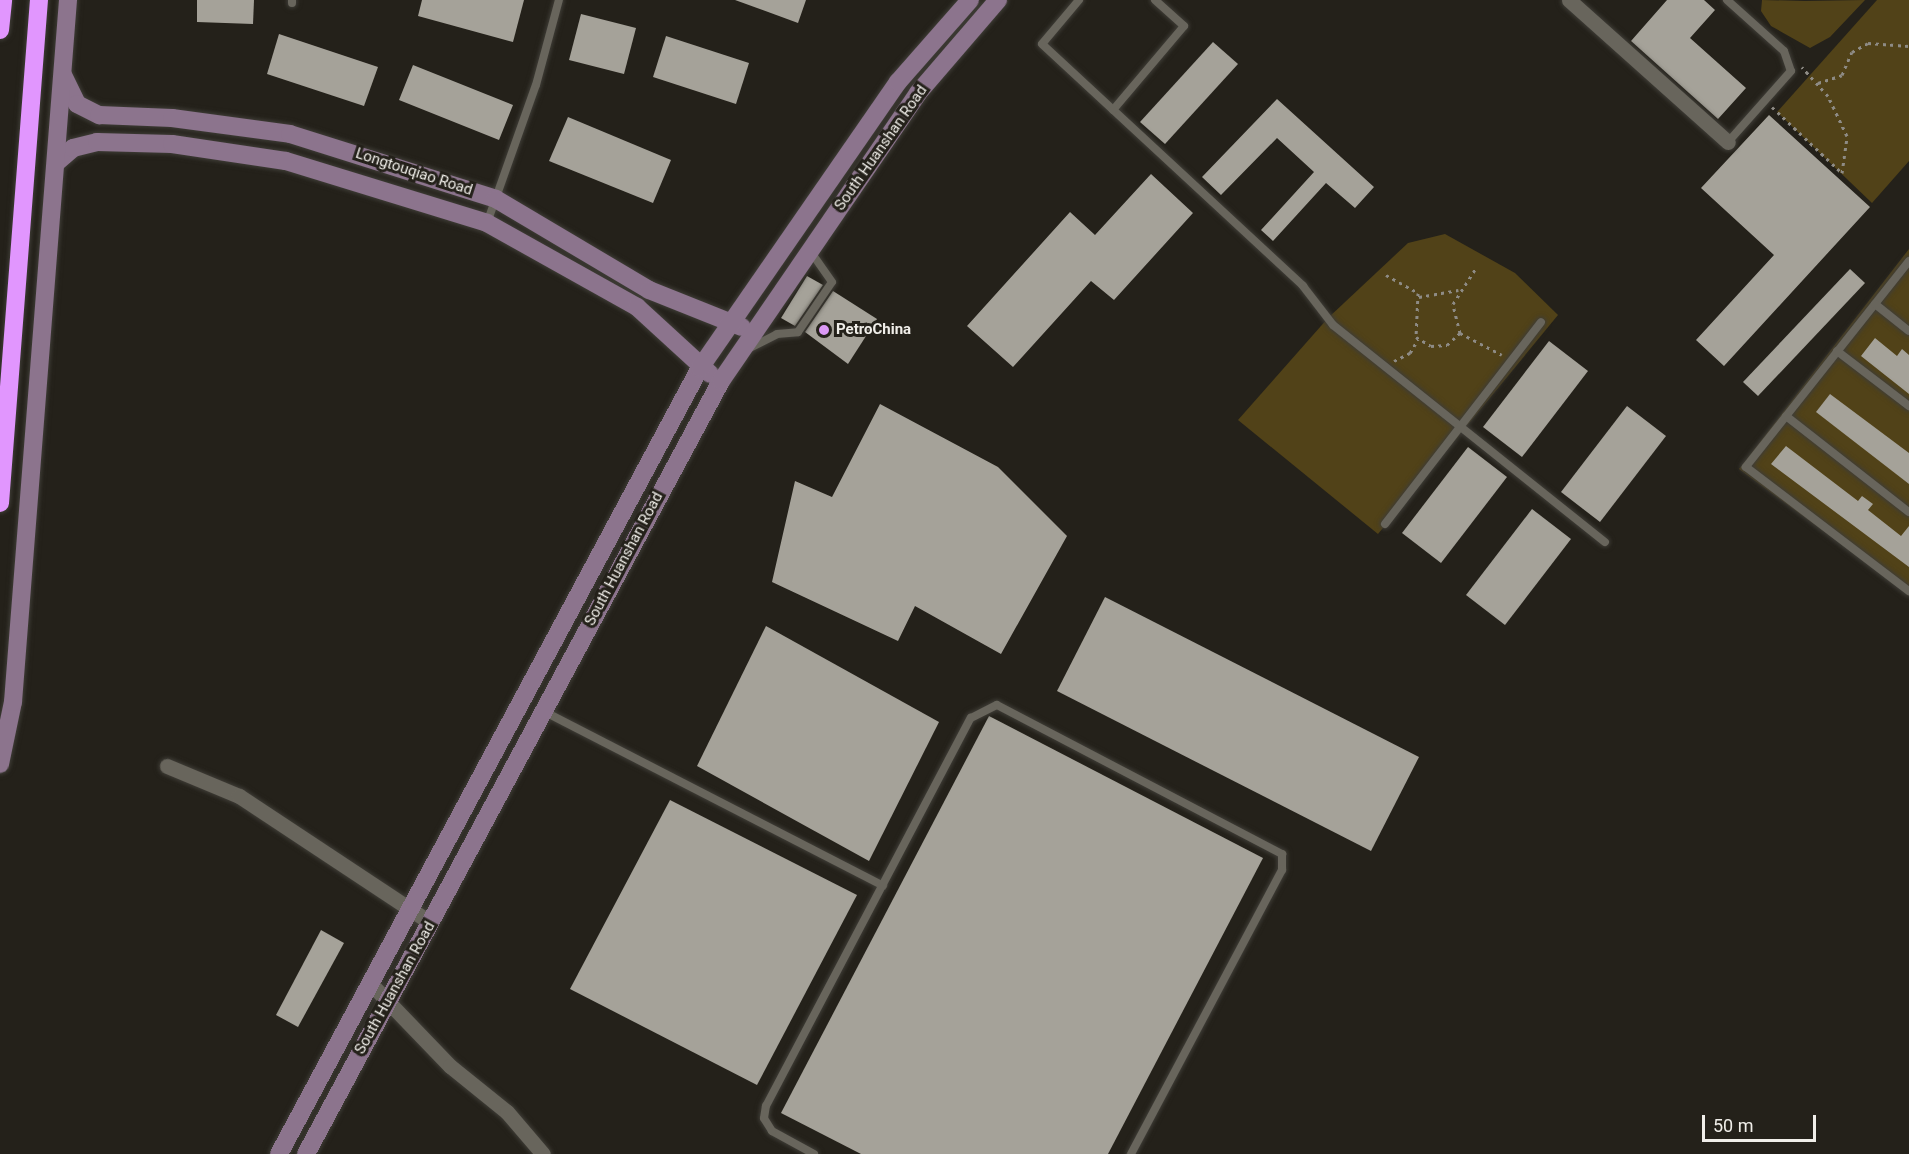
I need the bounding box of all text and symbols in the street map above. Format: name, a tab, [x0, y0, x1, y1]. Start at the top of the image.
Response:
street label: South Huanshan Road	[831, 82, 931, 214]
street label: Longtouqiao Road	[353, 145, 475, 199]
place label: PetroChina	[836, 321, 911, 339]
marker: PetroChina	[817, 323, 831, 337]
street label: South Huanshan Road	[581, 489, 667, 629]
street label: South Huanshan Road	[351, 919, 439, 1057]
scale bar	[1705, 1103, 1819, 1141]
text: 50 m	[1713, 1115, 1753, 1136]

